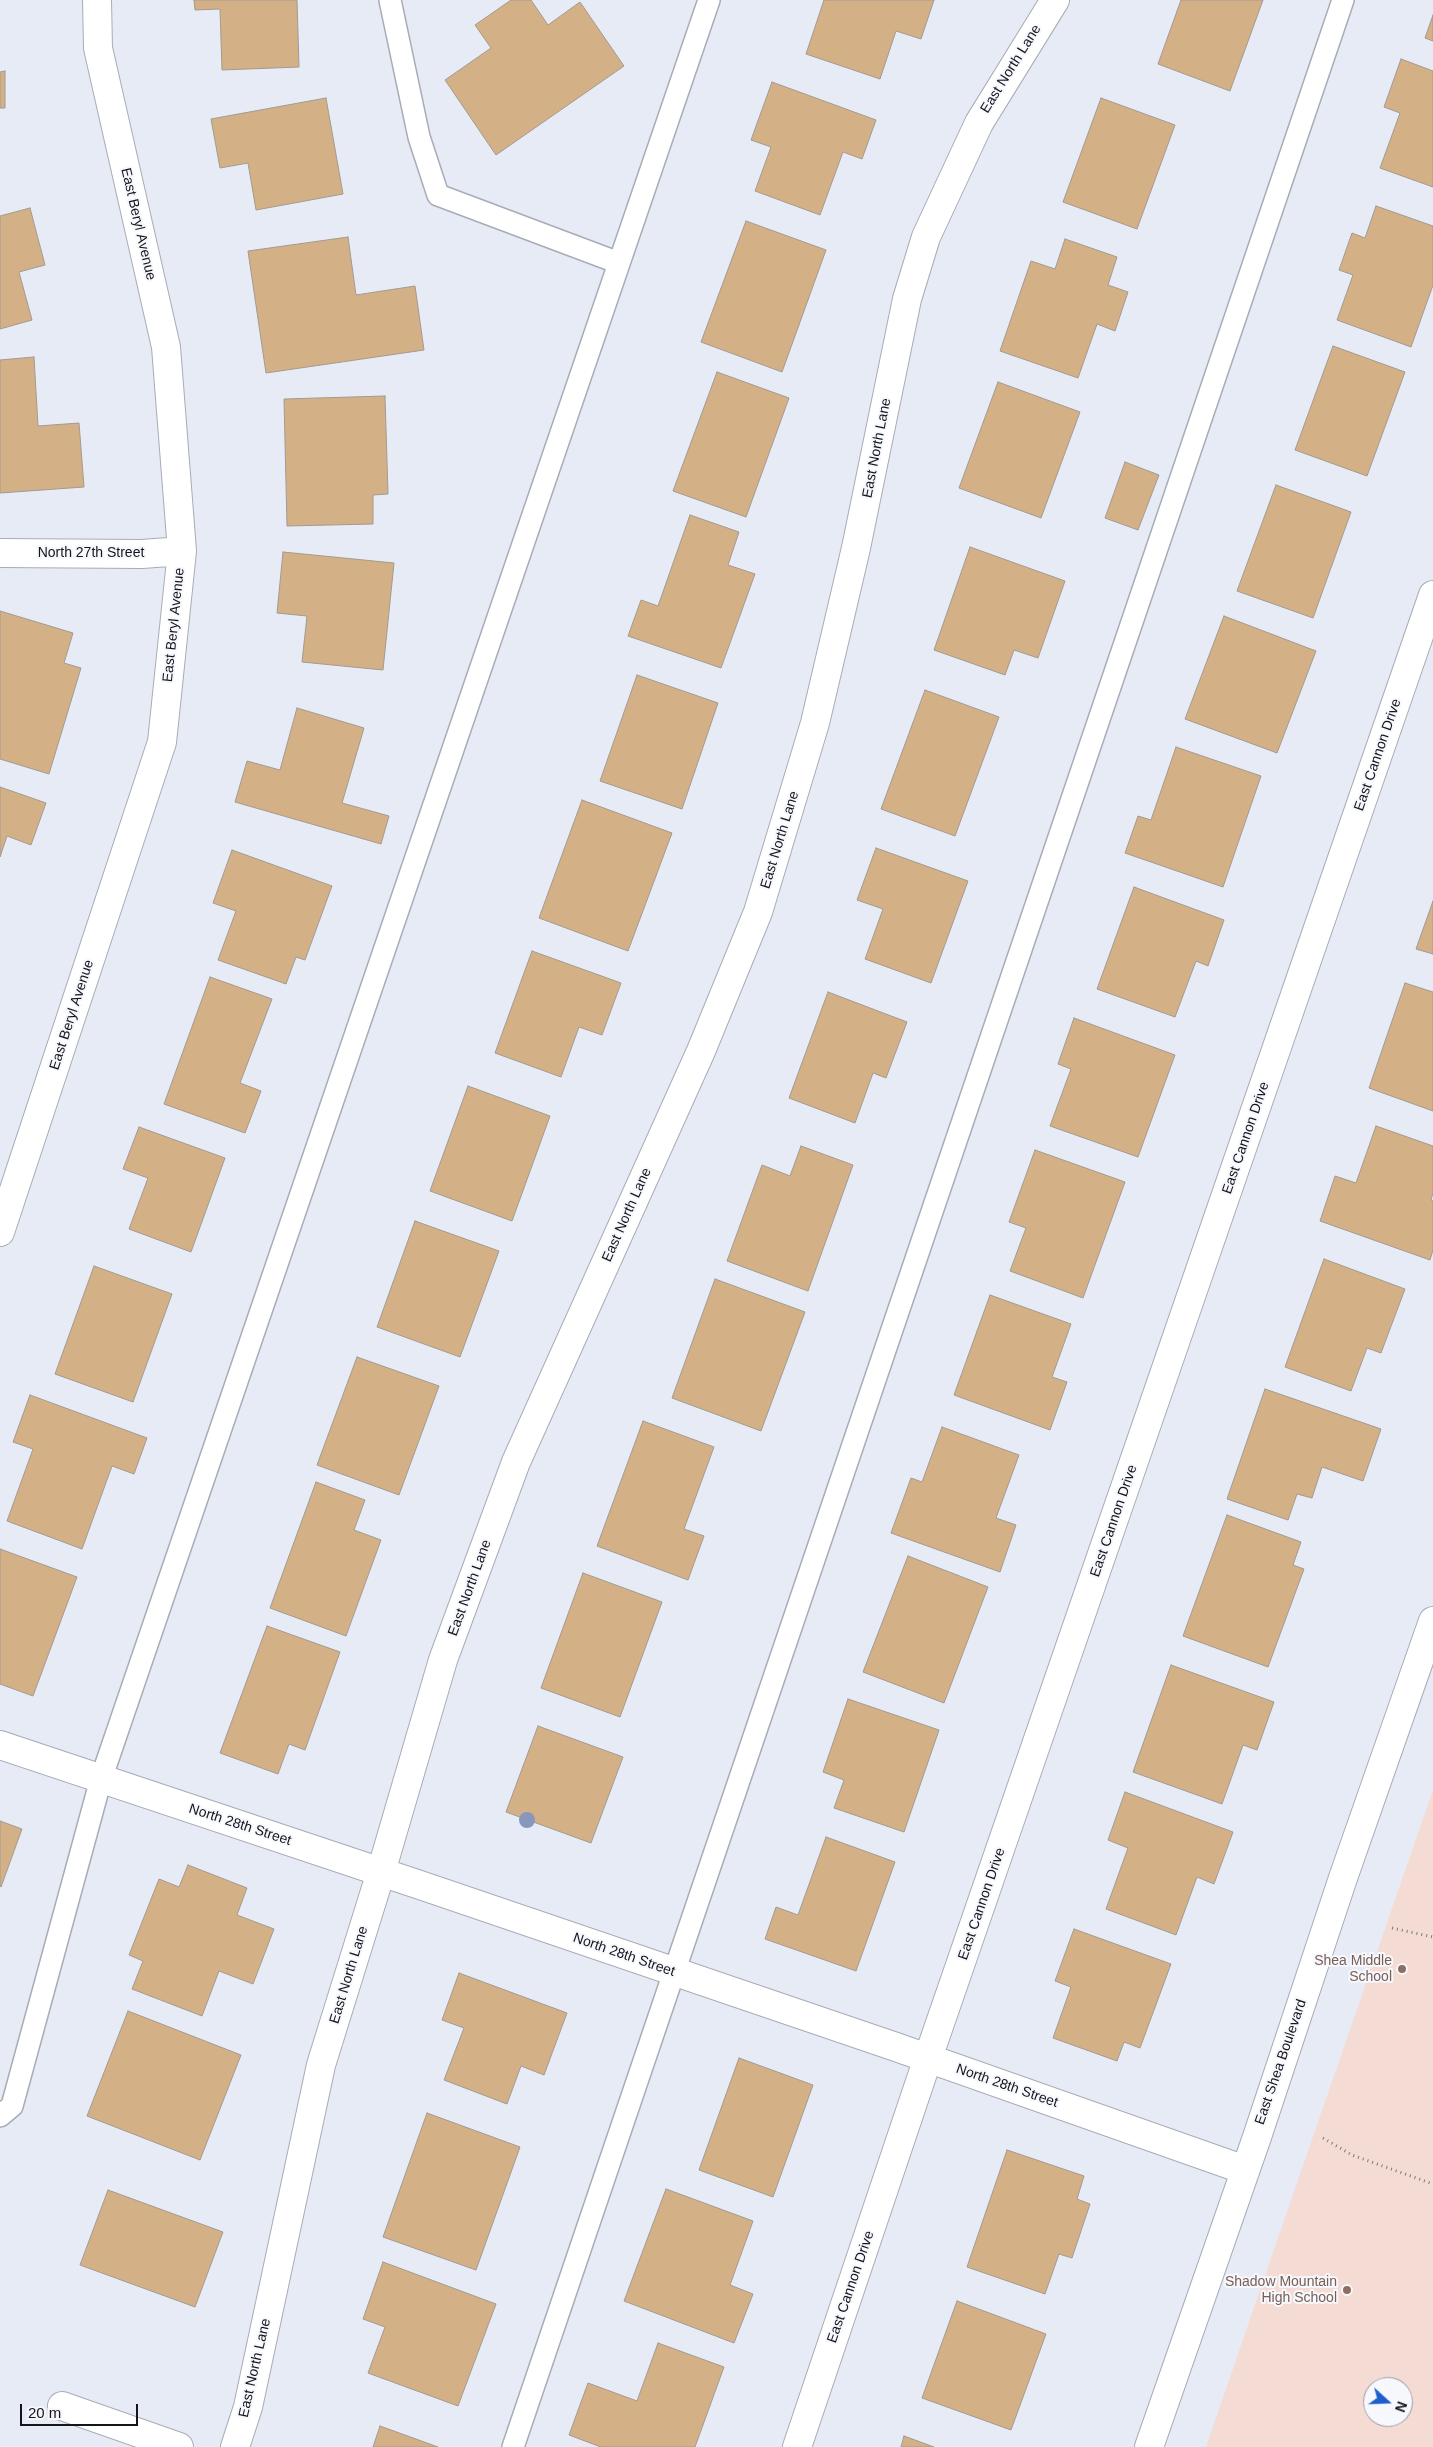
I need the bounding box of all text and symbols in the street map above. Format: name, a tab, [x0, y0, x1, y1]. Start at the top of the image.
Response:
street label: East North Lane	[977, 22, 1045, 116]
street label: East Beryl Avenue	[117, 166, 159, 282]
street label: East North Lane	[859, 397, 895, 499]
street label: North 27th Street	[38, 545, 144, 561]
street label: East Beryl Avenue	[160, 567, 188, 683]
street label: East Cannon Drive	[1351, 697, 1405, 813]
street label: East North Lane	[757, 789, 803, 891]
street label: East Beryl Avenue	[46, 958, 98, 1072]
street label: East Cannon Drive	[1219, 1080, 1273, 1196]
street label: East North Lane	[599, 1165, 655, 1265]
street label: East Cannon Drive	[1087, 1463, 1141, 1579]
street label: East North Lane	[445, 1538, 495, 1638]
street label: North 28th Street	[187, 1801, 293, 1849]
street label: East Cannon Drive	[955, 1846, 1009, 1962]
street label: East North Lane	[326, 1924, 372, 2026]
street label: North 28th Street	[571, 1930, 677, 1980]
place label: Shea Middle School	[1314, 1953, 1392, 1985]
marker: Shea Middle School	[1396, 1963, 1408, 1975]
street label: East Shea Boulevard	[1252, 1997, 1310, 2127]
street label: North 28th Street	[954, 2061, 1060, 2111]
street label: East Cannon Drive	[824, 2229, 878, 2345]
place label: Shadow Mountain High School	[1225, 2274, 1337, 2306]
marker: Shadow Mountain High School	[1341, 2284, 1353, 2296]
street label: East North Lane	[235, 2317, 275, 2419]
north arrow	[1363, 2377, 1413, 2427]
scale bar	[22, 2394, 140, 2426]
text: N	[1392, 2399, 1410, 2414]
text: 20 m	[28, 2404, 61, 2421]

